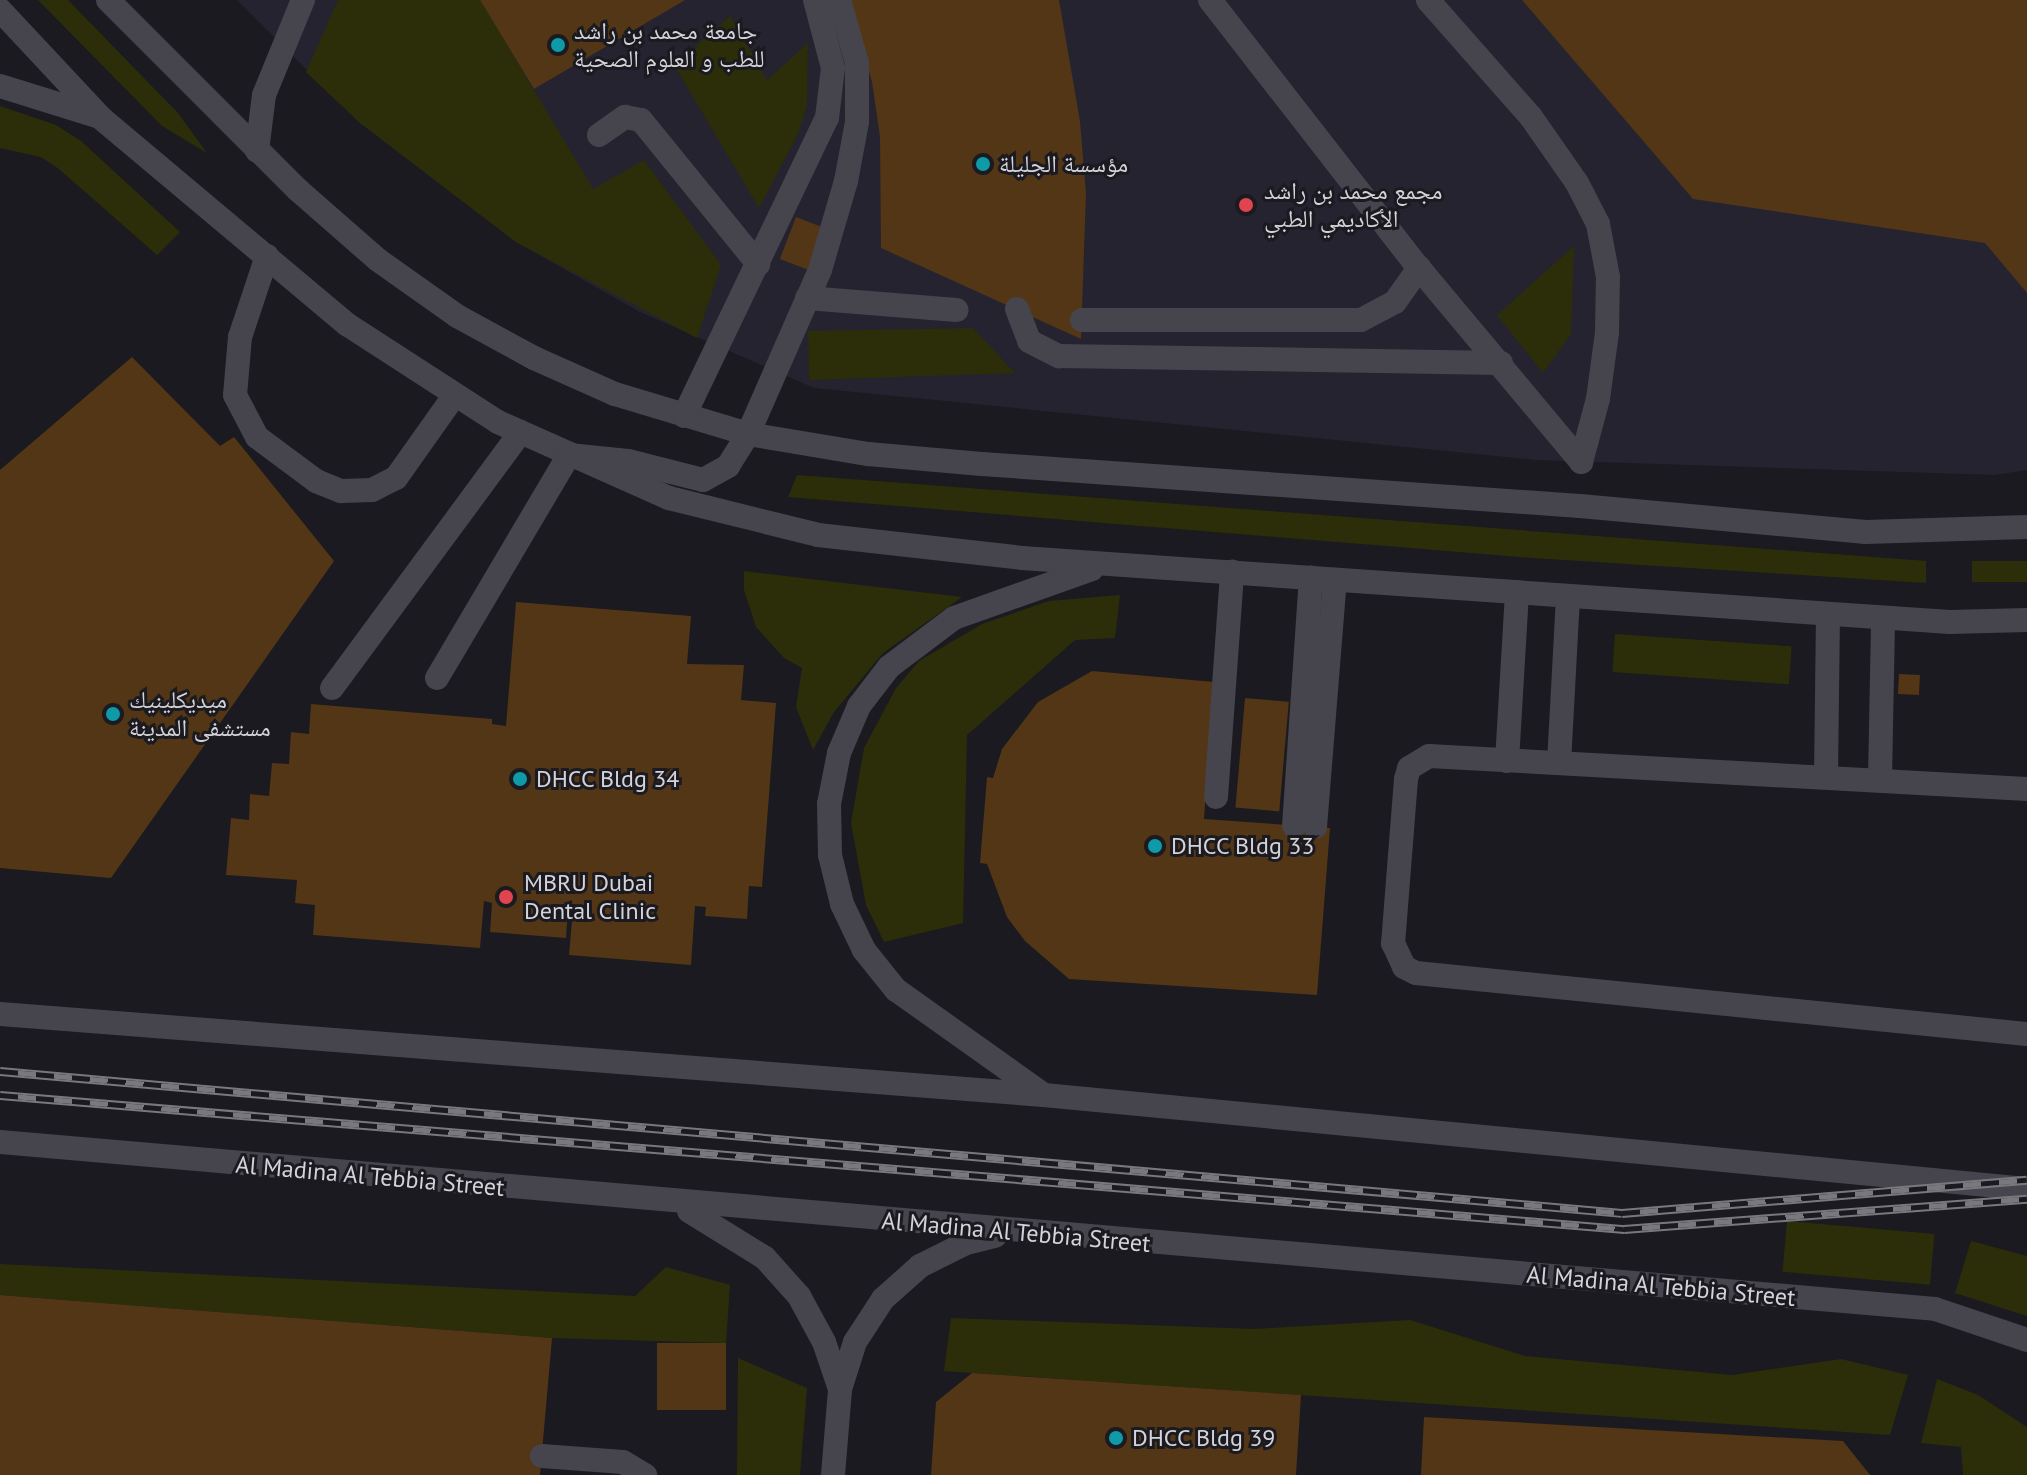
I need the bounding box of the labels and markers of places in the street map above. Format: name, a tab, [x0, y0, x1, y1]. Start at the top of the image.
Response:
place label: جامعة محمد بن راشد للطب و العلوم الصحية	[574, 17, 765, 73]
marker: جامعة محمد بن راشد للطب و العلوم الصحية	[549, 36, 567, 54]
place label: مؤسسة الجليلة	[999, 150, 1128, 178]
marker: مؤسسة الجليلة	[974, 155, 992, 173]
place label: مجمع محمد بن راشد الأكاديمي الطبي	[1264, 177, 1443, 233]
marker: مجمع محمد بن راشد الأكاديمي الطبي	[1235, 194, 1257, 216]
place label: ميديكلينيك مستشفى المدينة	[129, 686, 271, 742]
marker: ميديكلينيك مستشفى المدينة	[104, 705, 122, 723]
place label: DHCC Bldg 34	[536, 765, 680, 793]
marker: DHCC Bldg 34	[511, 770, 529, 788]
place label: DHCC Bldg 33	[1171, 832, 1315, 860]
marker: DHCC Bldg 33	[1146, 837, 1164, 855]
place label: MBRU Dubai Dental Clinic	[524, 869, 656, 925]
marker: MBRU Dubai Dental Clinic	[495, 886, 517, 908]
place label: DHCC Bldg 39	[1132, 1424, 1276, 1452]
marker: DHCC Bldg 39	[1107, 1429, 1125, 1447]

